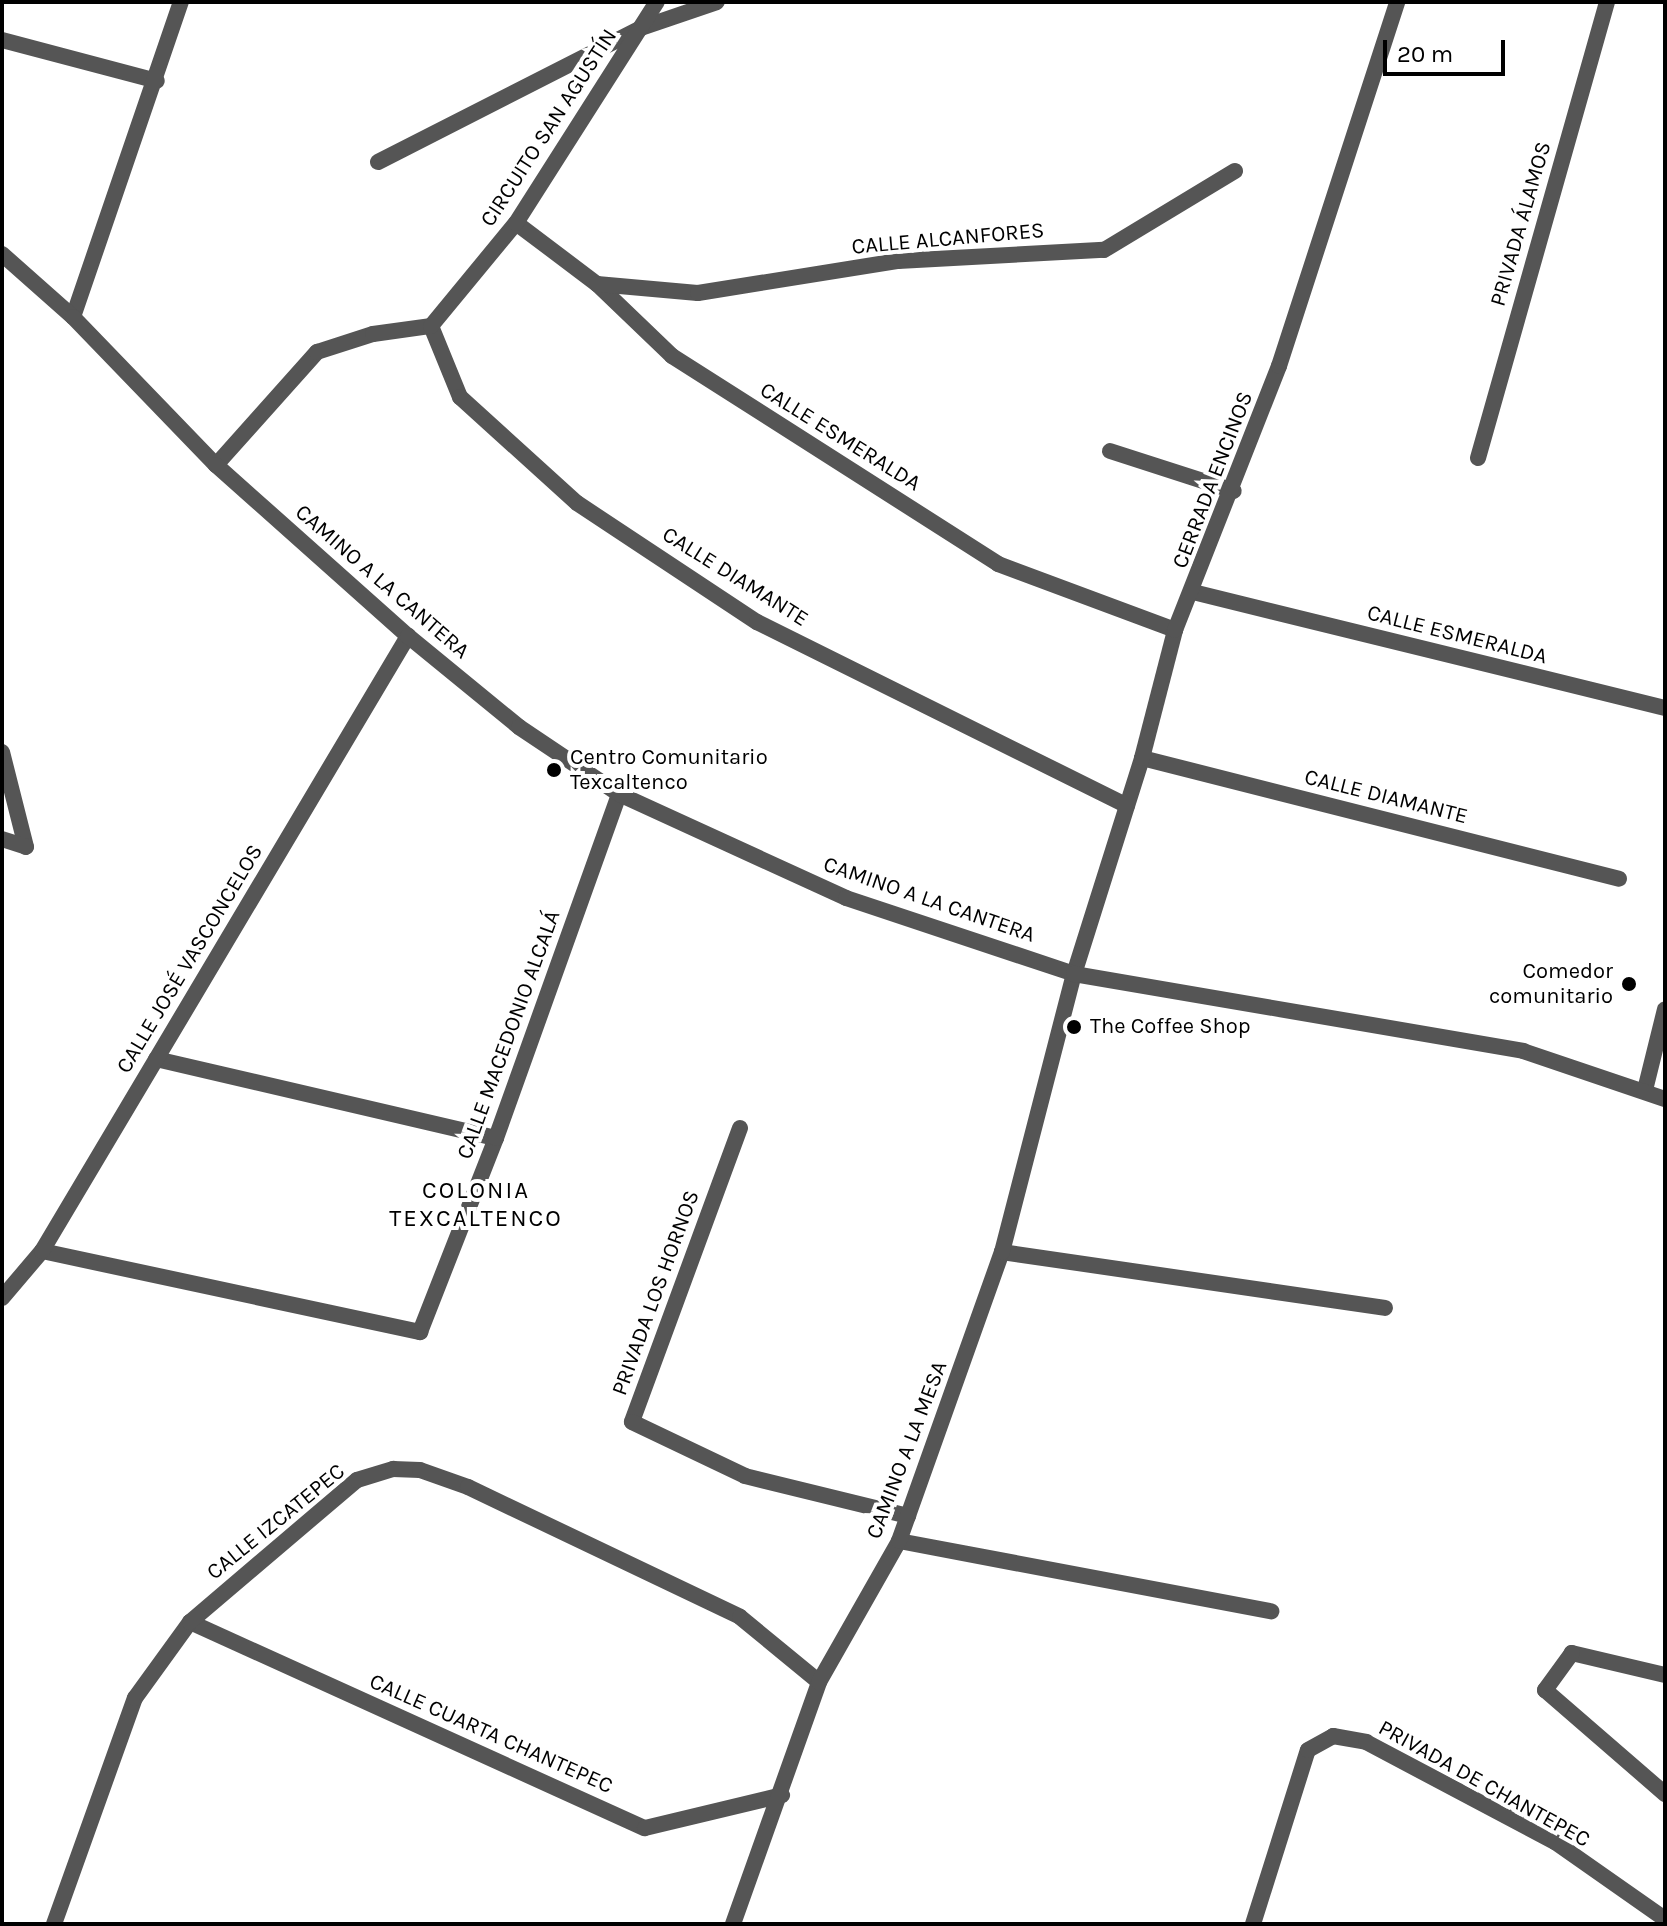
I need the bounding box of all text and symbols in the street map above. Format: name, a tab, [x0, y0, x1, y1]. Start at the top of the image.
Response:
street label: CIRCUITO SAN AGUSTÍN	[475, 24, 623, 232]
scale bar	[1387, 24, 1509, 74]
text: 20 m	[1397, 40, 1453, 68]
street label: PRIVADA ÁLAMOS	[1485, 139, 1557, 309]
street label: CALLE ALCANFORES	[851, 217, 1045, 261]
street label: CALLE ESMERALDA	[755, 377, 925, 497]
street label: CERRADA ENCINOS	[1167, 388, 1259, 572]
street label: CAMINO A LA CANTERA	[290, 499, 474, 665]
street label: CALLE DIAMANTE	[657, 521, 813, 633]
street label: CALLE ESMERALDA	[1364, 600, 1550, 670]
place label: Centro Comunitario Texcaltenco	[570, 744, 768, 796]
marker: Centro Comunitario Texcaltenco	[545, 761, 563, 779]
street label: CALLE DIAMANTE	[1302, 764, 1470, 830]
street label: CALLE JOSÉ VASCONCELOS	[111, 840, 269, 1078]
street label: CAMINO A LA CANTERA	[820, 851, 1038, 949]
street label: CALLE MACEDONIO ALCALÁ	[452, 907, 566, 1163]
place label: Comedor comunitario	[1489, 958, 1613, 1010]
marker: Comedor comunitario	[1620, 975, 1638, 993]
place label: The Coffee Shop	[1090, 1014, 1251, 1040]
marker: The Coffee Shop	[1065, 1018, 1083, 1036]
district label: COLONIA TEXCALTENCO	[389, 1177, 563, 1233]
street label: PRIVADA LOS HORNOS	[607, 1187, 705, 1399]
street label: CAMINO A LA MESA	[861, 1357, 953, 1543]
street label: CALLE IZCATEPEC	[202, 1458, 350, 1586]
street label: CALLE CUARTA CHANTEPEC	[365, 1668, 617, 1800]
street label: PRIVADA DE CHANTEPEC	[1374, 1715, 1594, 1853]

